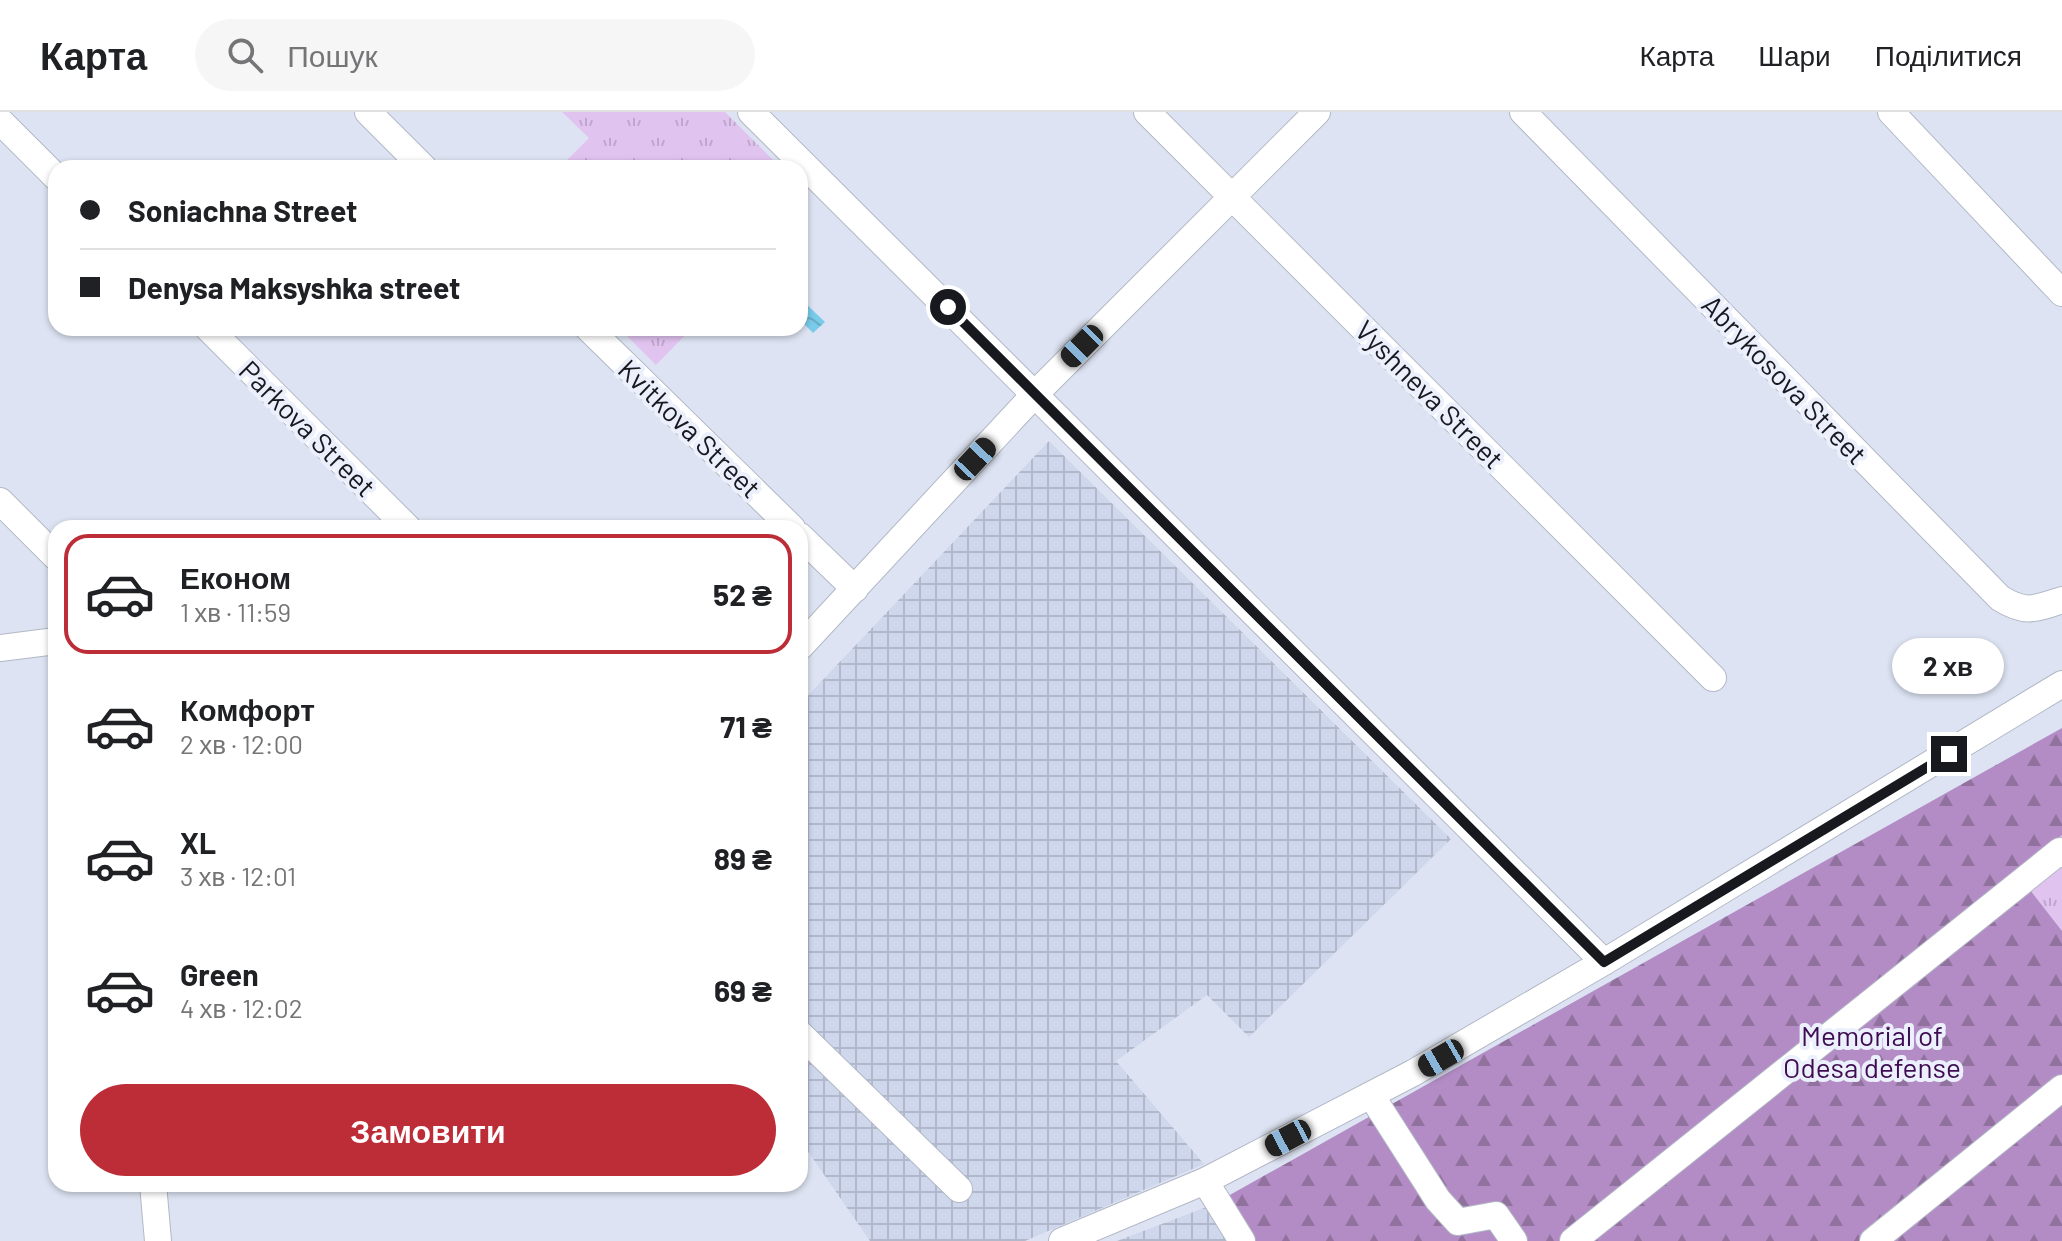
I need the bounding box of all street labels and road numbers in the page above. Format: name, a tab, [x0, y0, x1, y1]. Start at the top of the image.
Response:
street label: Abrykosova Street	[1696, 287, 1874, 471]
street label: Vyshneva Street	[1349, 313, 1511, 475]
street label: Kvitkova Street	[612, 352, 768, 504]
street label: Parkova Street	[233, 353, 383, 503]

